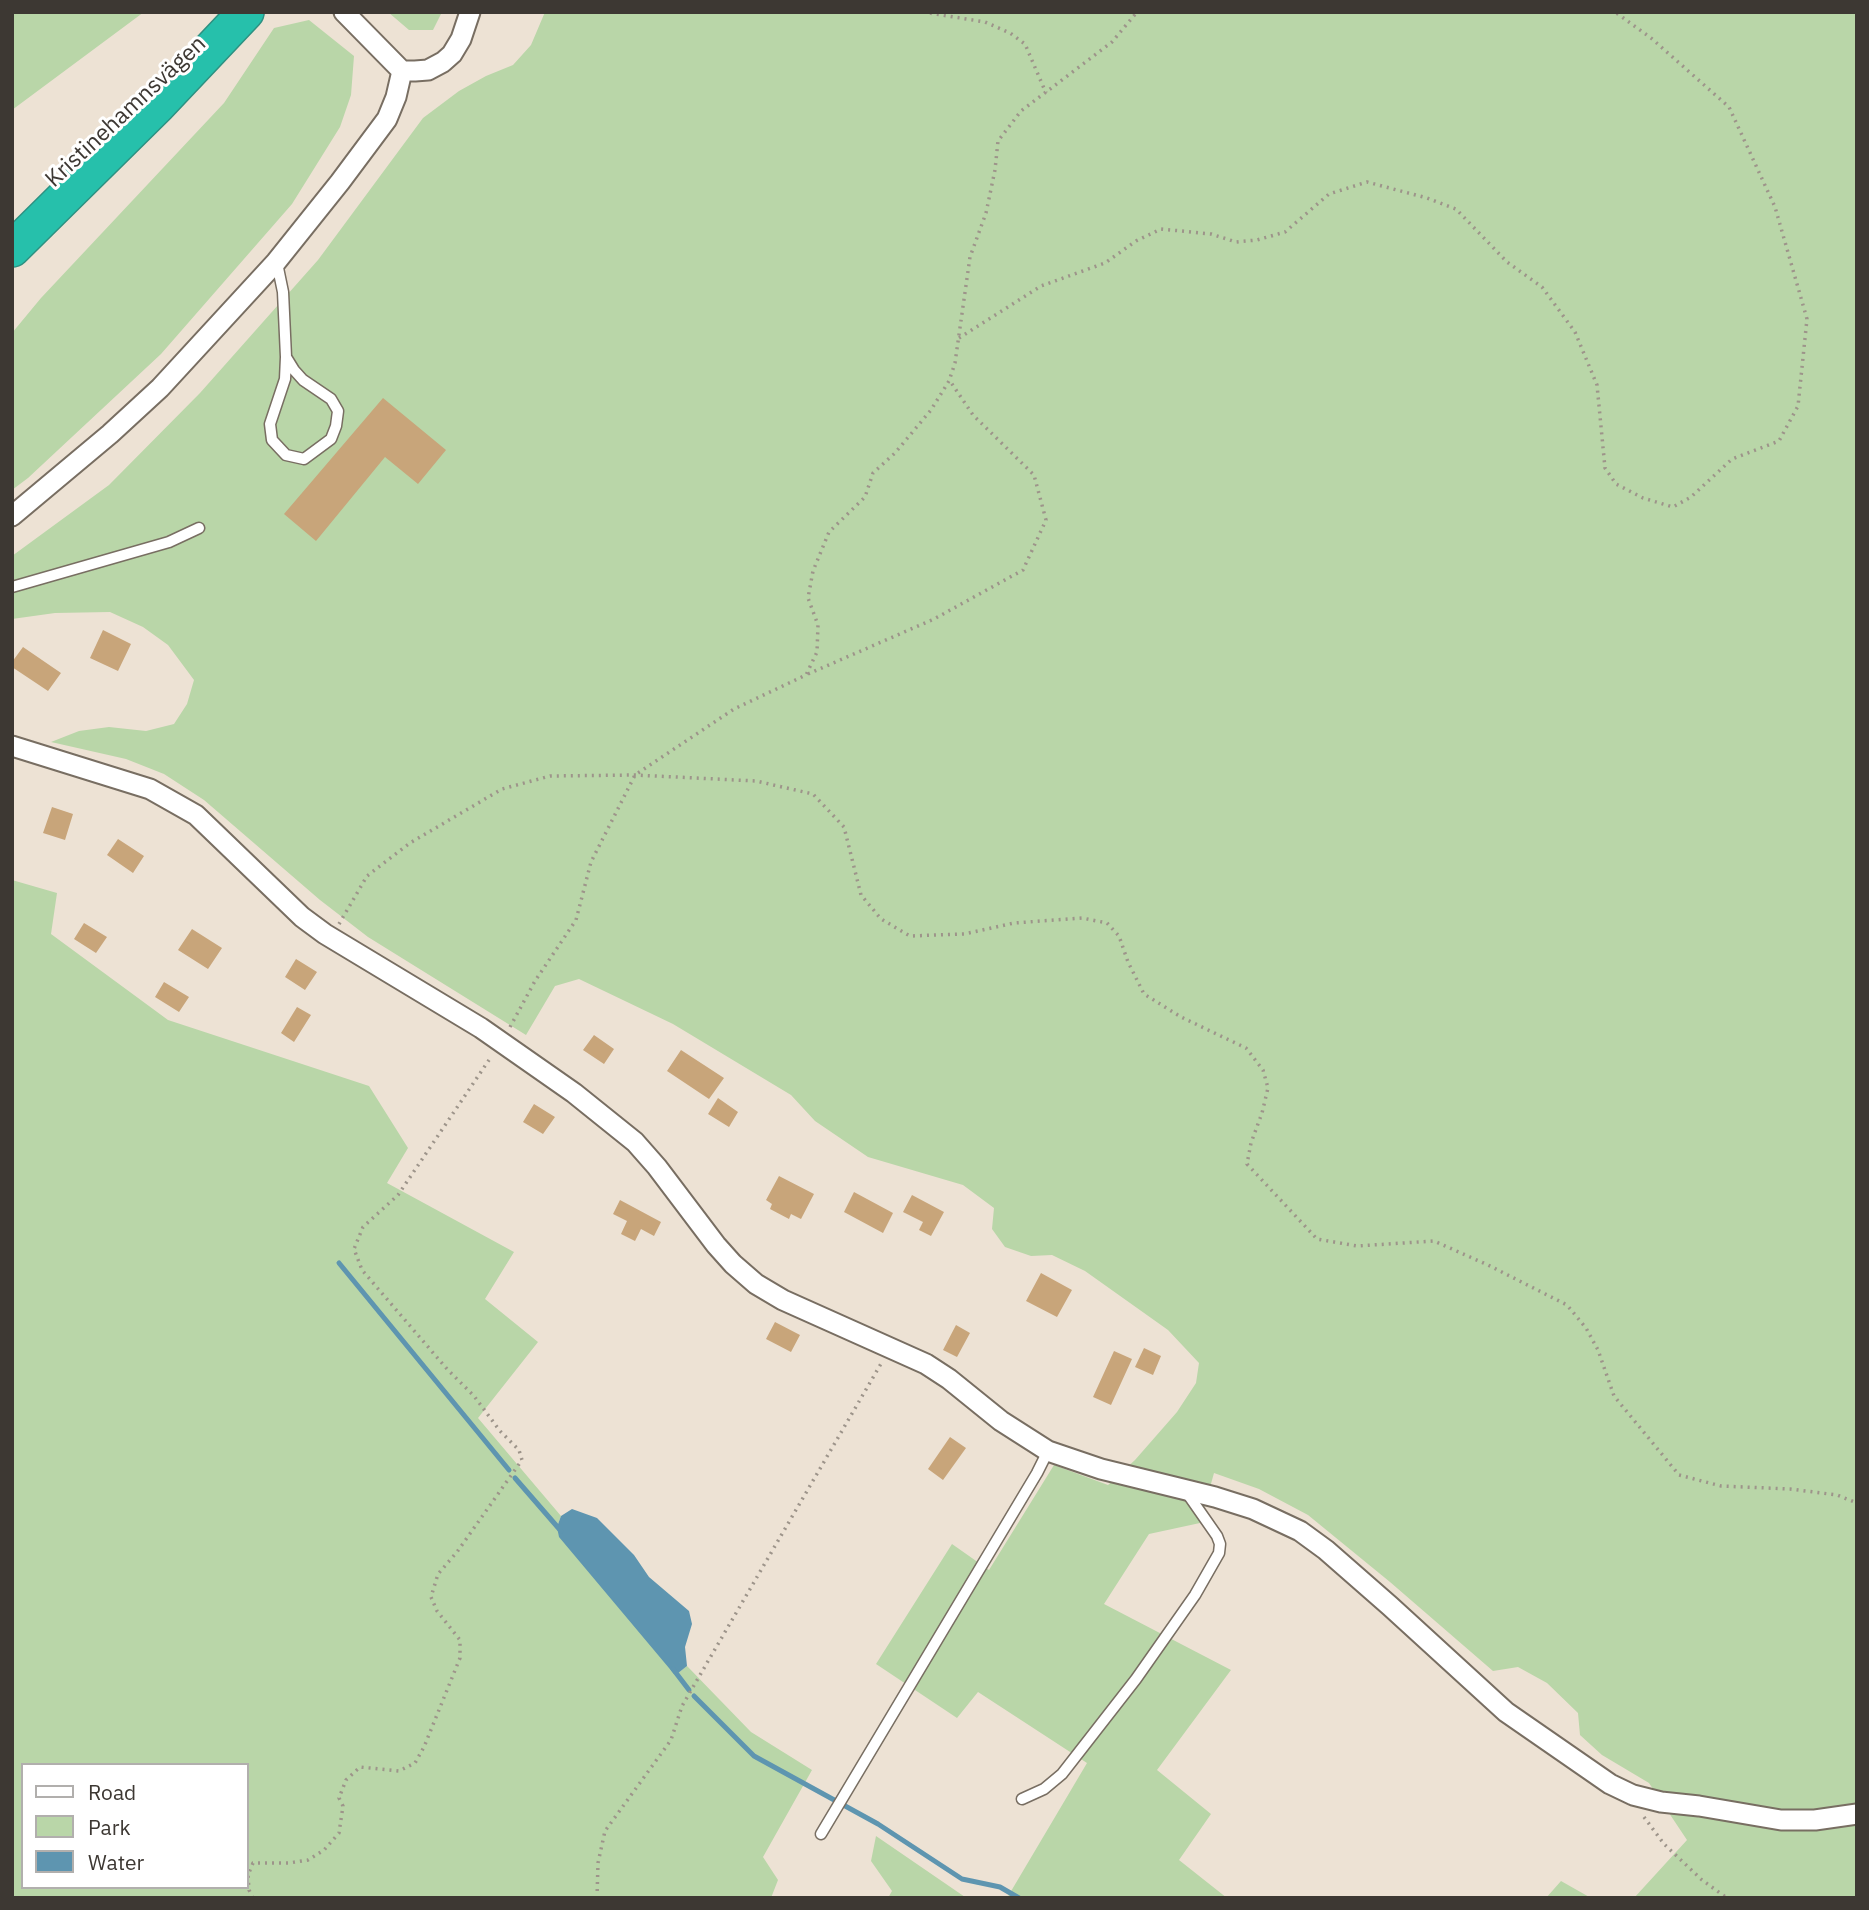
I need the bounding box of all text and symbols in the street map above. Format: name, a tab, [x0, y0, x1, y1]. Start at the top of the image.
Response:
street label: Kristinehamnsvägen	[40, 30, 212, 194]
legend	[21, 1763, 248, 1889]
text: Road	[88, 1778, 136, 1806]
text: Park	[88, 1813, 131, 1841]
text: Water	[88, 1848, 144, 1876]

